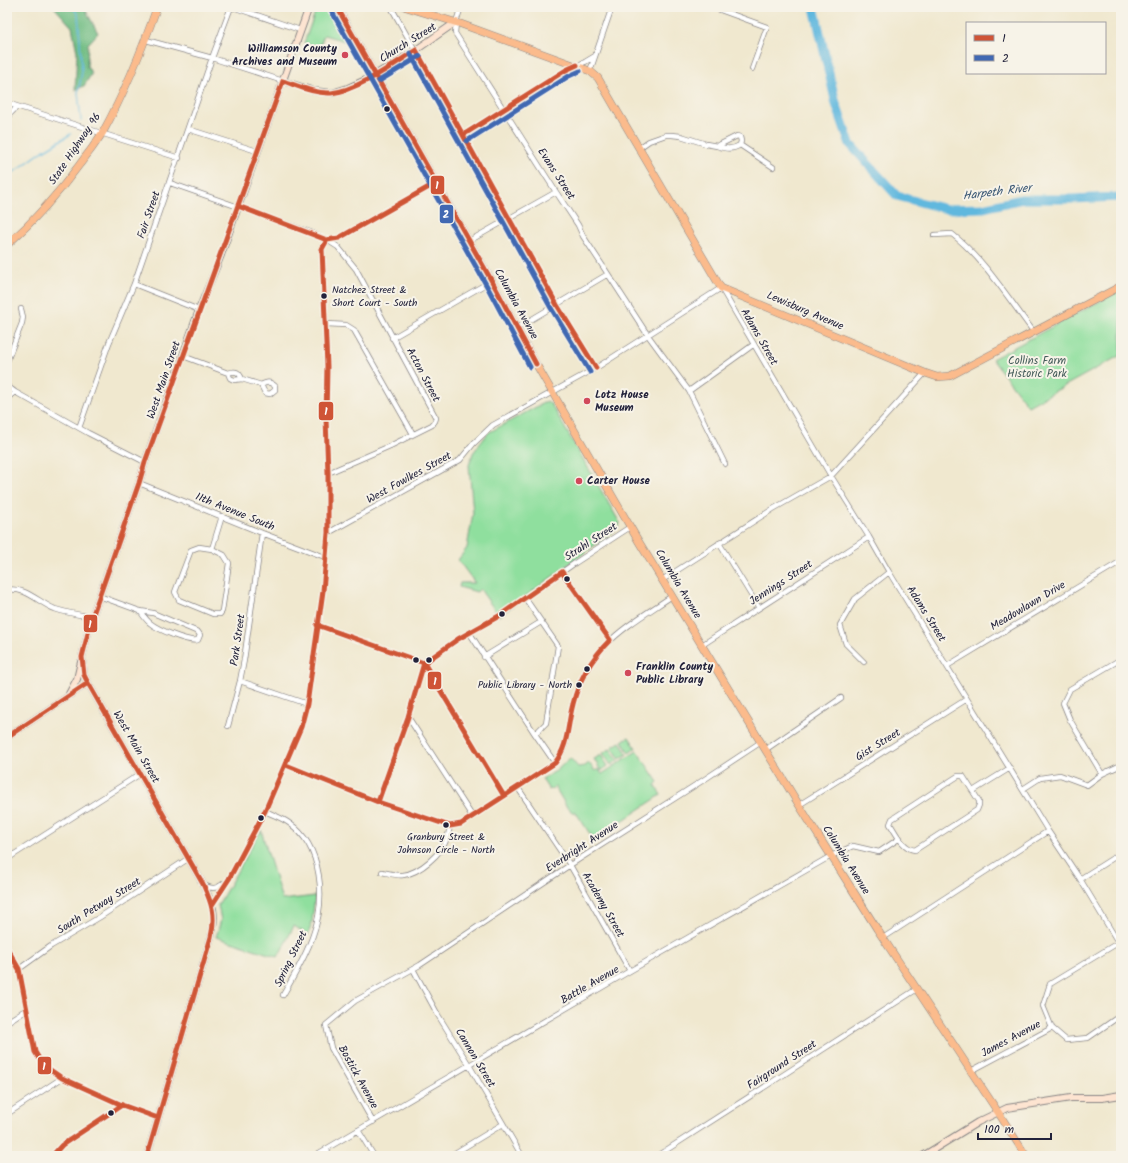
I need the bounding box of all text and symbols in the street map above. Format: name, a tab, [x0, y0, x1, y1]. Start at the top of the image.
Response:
street label: Church Street	[376, 18, 441, 68]
legend	[966, 22, 1106, 74]
text: 1	[1002, 29, 1006, 48]
place label: Williamson County Archives and Museum	[232, 40, 337, 71]
text: 2	[1002, 49, 1009, 68]
marker: Williamson County Archives and Museum	[340, 50, 350, 60]
unlabelled marker	[382, 104, 392, 114]
street label: State Highway 96	[44, 109, 106, 189]
street label: Evans Street	[532, 144, 580, 204]
line badge: 1	[430, 175, 445, 195]
text: 1	[435, 177, 439, 195]
water label: Harpeth River	[962, 178, 1035, 206]
street label: Fair Street	[132, 188, 166, 241]
line badge: 2	[439, 204, 454, 224]
text: 2	[443, 206, 449, 224]
street label: Columbia Avenue	[489, 265, 543, 343]
place label: Natchez Street & Short Court - South	[332, 282, 417, 311]
street label: Lewisburg Avenue	[764, 287, 846, 335]
marker: Natchez Street & Short Court - South	[319, 291, 329, 301]
street label: Adams Street	[735, 305, 783, 369]
street label: West Main Street	[142, 338, 186, 421]
street label: Acton Street	[401, 345, 445, 406]
park label: Collins Farm Historic Park	[1007, 352, 1068, 383]
place label: Lotz House Museum	[595, 386, 649, 417]
marker: Lotz House Museum	[582, 396, 592, 406]
line badge: 1	[318, 401, 334, 421]
text: 1	[324, 403, 328, 421]
street label: West Fowlkes Street	[363, 447, 455, 509]
place label: Carter House	[587, 472, 651, 490]
marker: Carter House	[574, 476, 584, 486]
street label: 11th Avenue South	[192, 488, 278, 536]
street label: Strahl Street	[561, 518, 622, 566]
street label: Columbia Avenue	[650, 546, 706, 622]
street label: Jennings Street	[746, 555, 817, 610]
unlabelled marker	[562, 574, 572, 584]
street label: Meadowlawn Drive	[987, 576, 1069, 636]
street label: Adams Street	[902, 582, 951, 646]
unlabelled marker	[497, 609, 507, 619]
street label: Park Street	[225, 612, 251, 667]
line badge: 1	[83, 614, 98, 633]
text: 1	[88, 616, 92, 634]
unlabelled marker	[411, 655, 421, 665]
unlabelled marker	[424, 655, 434, 665]
place label: Franklin County Public Library	[636, 658, 713, 689]
unlabelled marker	[582, 664, 592, 674]
marker: Franklin County Public Library	[623, 668, 633, 678]
line badge: 1	[427, 671, 442, 690]
text: 1	[433, 673, 437, 691]
place label: Public Library - North	[478, 677, 572, 693]
marker: Public Library - North	[574, 680, 584, 690]
street label: West Main Street	[108, 707, 165, 787]
street label: Gist Street	[852, 724, 905, 766]
unlabelled marker	[256, 813, 266, 823]
street label: Everbright Avenue	[542, 817, 622, 877]
marker: Granbury Street & Johnson Circle - North	[441, 820, 451, 830]
street label: Columbia Avenue	[818, 822, 874, 898]
place label: Granbury Street & Johnson Circle - North	[397, 829, 495, 858]
street label: Academy Street	[577, 869, 630, 942]
street label: South Petway Street	[54, 873, 145, 939]
street label: Spring Street	[270, 927, 313, 990]
street label: Battle Avenue	[557, 961, 623, 1009]
street label: James Avenue	[978, 1016, 1044, 1062]
street label: Cannon Street	[450, 1025, 500, 1092]
street label: Fairground Street	[744, 1035, 821, 1094]
street label: Bostick Avenue	[333, 1042, 383, 1112]
line badge: 1	[37, 1056, 52, 1075]
text: 1	[42, 1058, 46, 1076]
unlabelled marker	[106, 1108, 116, 1118]
scale bar	[978, 1115, 1051, 1141]
text: 100 m	[984, 1120, 1015, 1139]

